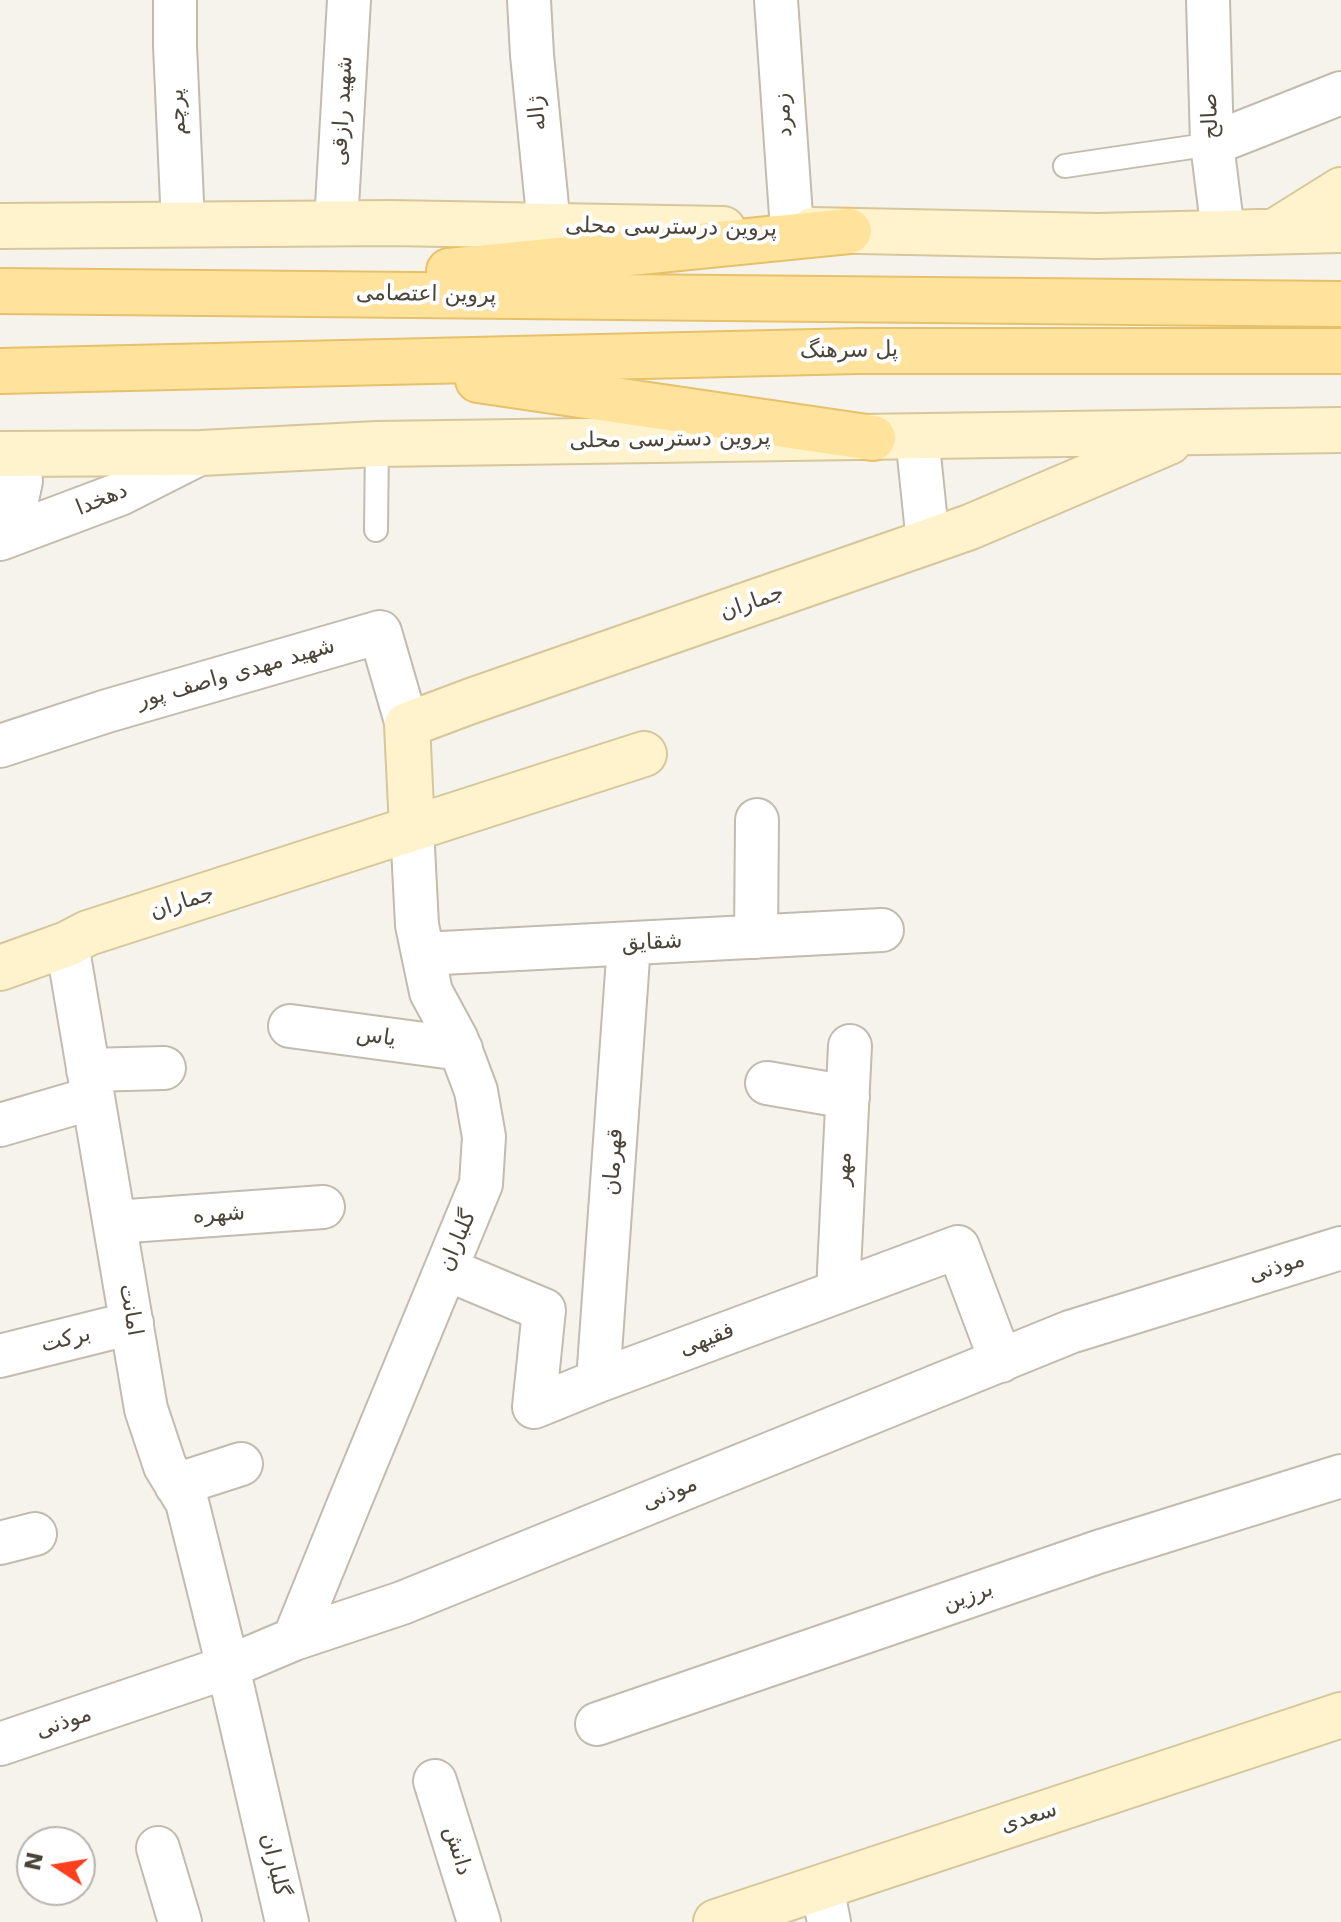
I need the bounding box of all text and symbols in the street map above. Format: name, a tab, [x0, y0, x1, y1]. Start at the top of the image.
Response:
street label: شهید رازقی	[327, 55, 359, 167]
street label: پرچم	[164, 88, 192, 136]
street label: زمرد	[769, 92, 799, 138]
street label: صالح	[1197, 92, 1225, 140]
street label: ژاله	[523, 94, 553, 132]
street label: پروین درسترسی محلی	[565, 213, 777, 243]
street label: پروین اعتصامی	[356, 281, 496, 309]
street label: پل سرهنگ	[800, 337, 898, 365]
street label: پروین دسترسی محلی	[569, 425, 771, 455]
street label: دهخدا	[72, 478, 132, 522]
street label: جماران	[717, 580, 787, 626]
street label: شهید مهدی واصف پور	[134, 633, 338, 715]
street label: جماران	[147, 880, 217, 926]
street label: شقایق	[621, 928, 683, 958]
street label: یاس	[355, 1021, 397, 1053]
street label: قهرمان	[598, 1127, 630, 1197]
street label: مهر	[830, 1151, 858, 1187]
street label: شهره	[192, 1200, 246, 1230]
street label: گلباران	[433, 1206, 483, 1276]
street label: موذنی	[1246, 1247, 1308, 1289]
street label: امانت	[112, 1282, 148, 1338]
street label: فقیهی	[676, 1318, 738, 1362]
street label: برکت	[38, 1321, 94, 1359]
street label: موذنی	[638, 1471, 702, 1517]
street label: برزین	[939, 1576, 997, 1618]
street label: موذنی	[33, 1701, 95, 1745]
street label: سعدی	[997, 1797, 1061, 1839]
street label: دانش	[437, 1823, 477, 1879]
north arrow	[16, 1826, 96, 1906]
street label: گلباران	[254, 1831, 294, 1899]
text: N	[20, 1850, 48, 1873]

